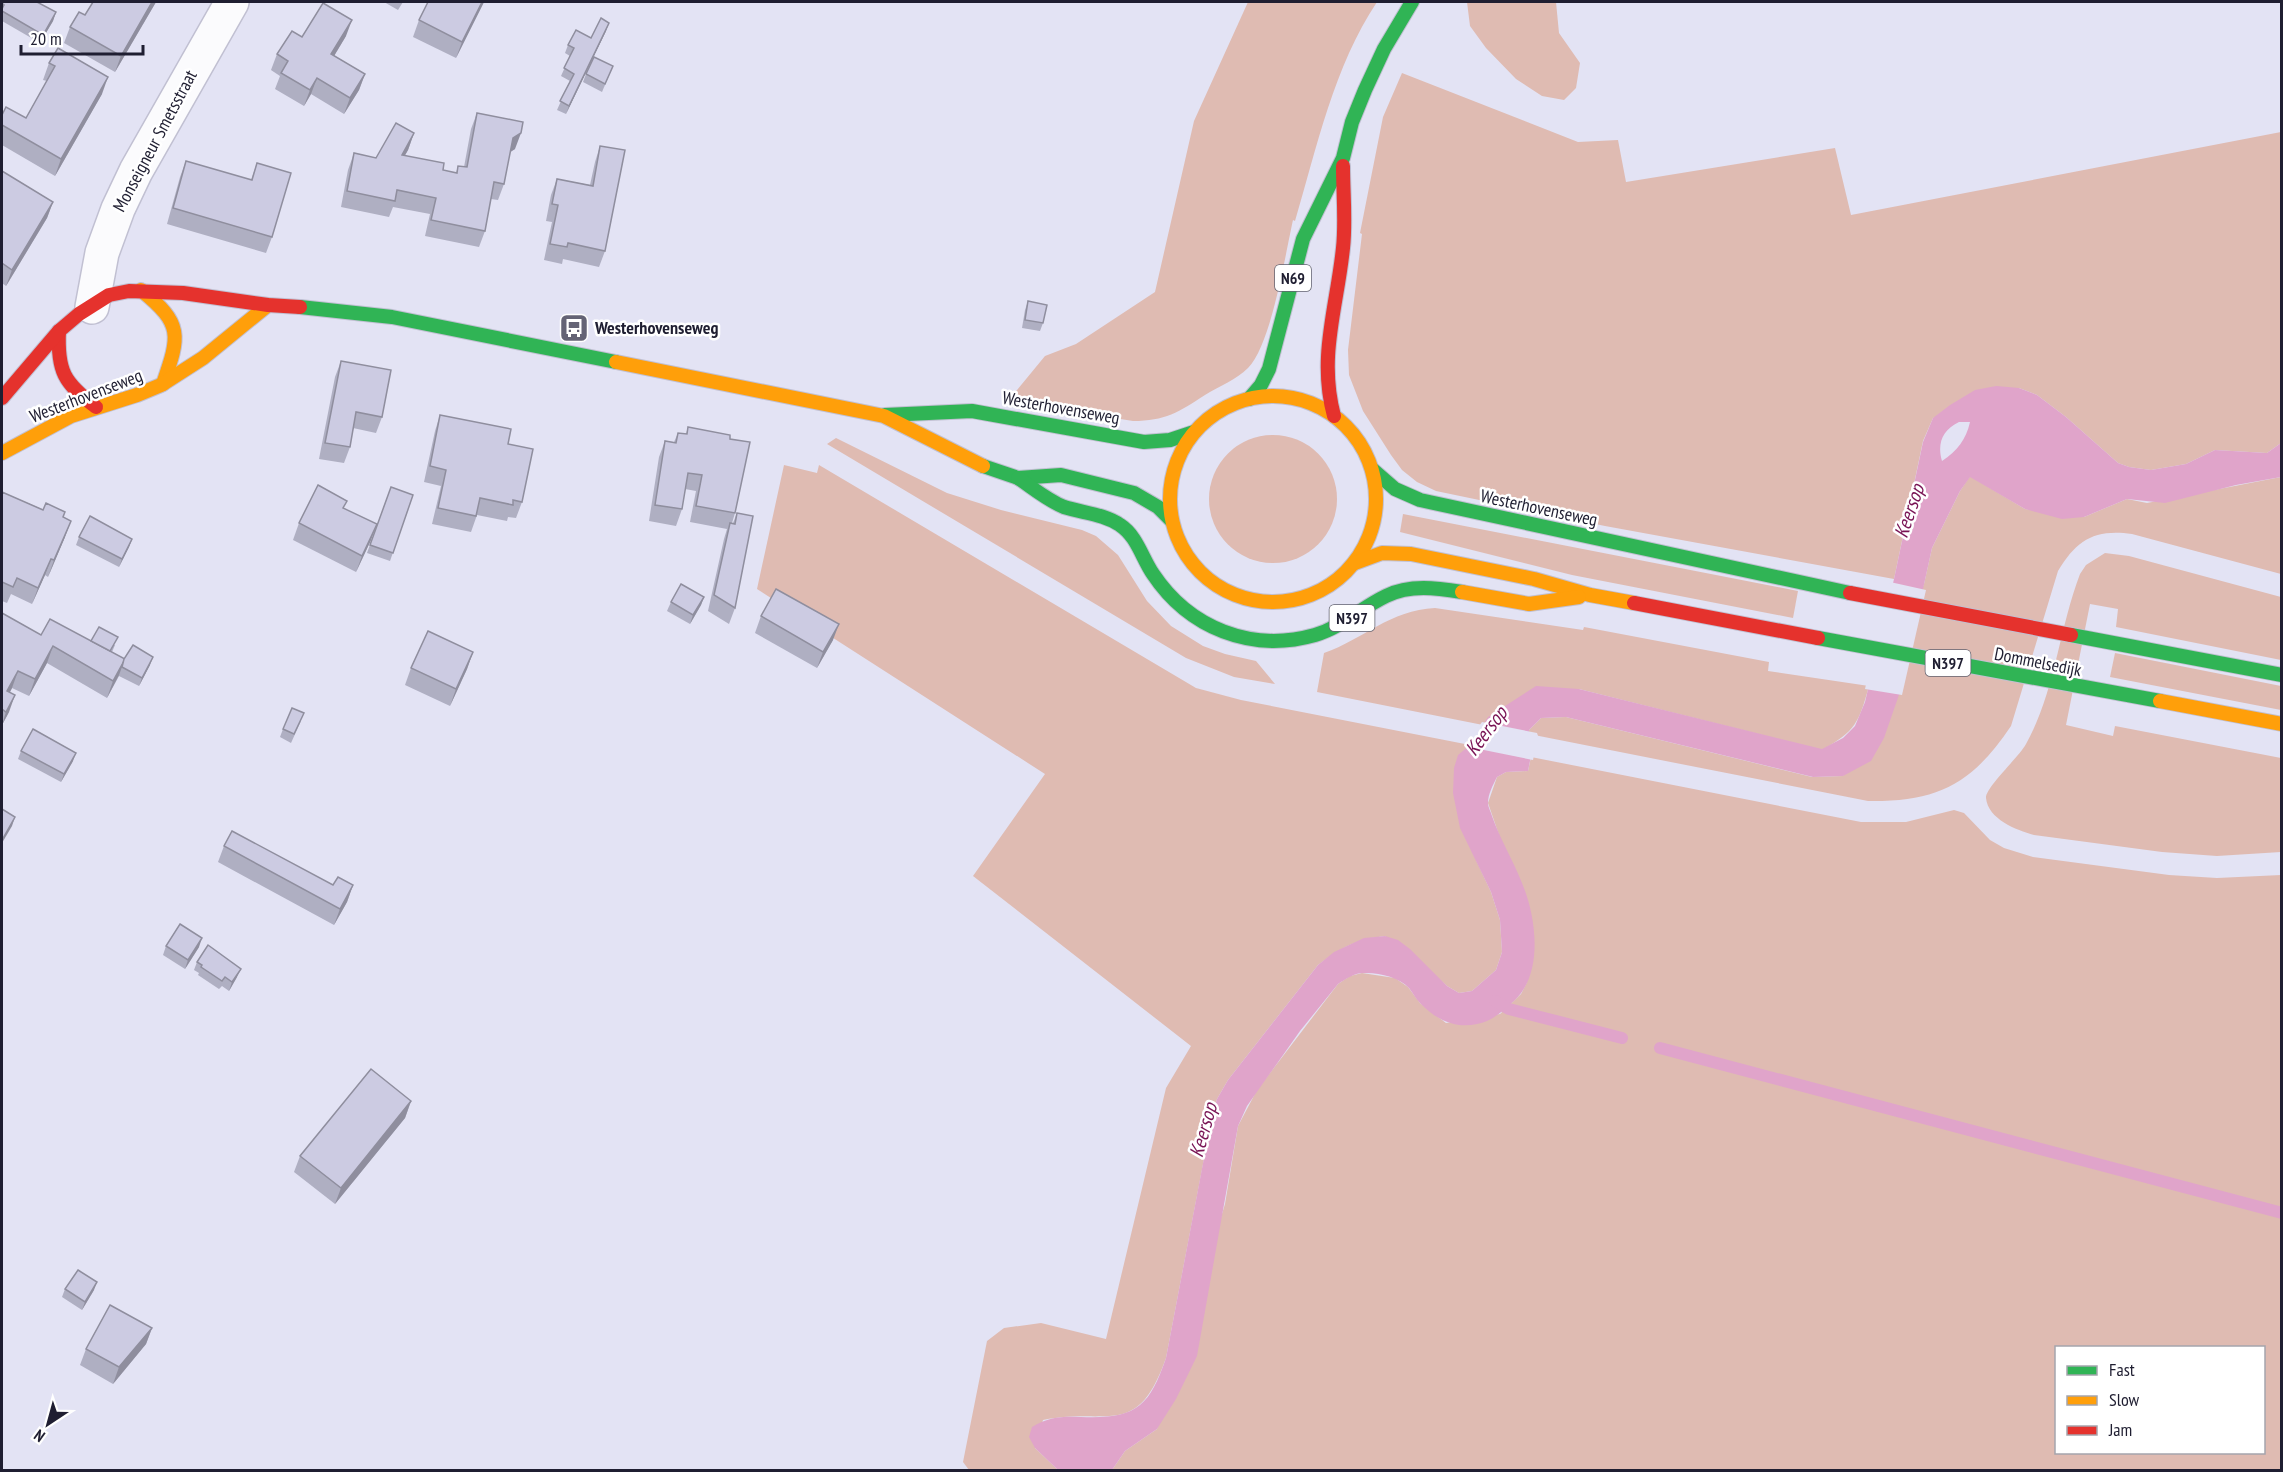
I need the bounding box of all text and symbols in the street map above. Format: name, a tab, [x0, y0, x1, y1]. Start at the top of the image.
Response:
scale bar	[21, 18, 142, 56]
text: 20 m	[30, 27, 62, 50]
street label: Monseigneur Smetsstraat	[107, 66, 202, 216]
road number: N69	[1275, 265, 1311, 291]
bus stop icon: Westerhovenseweg	[558, 312, 590, 344]
place label: Westerhovenseweg	[594, 316, 718, 339]
street label: Westerhovenseweg	[26, 363, 145, 428]
street label: Westerhovenseweg	[1001, 386, 1122, 429]
water label: Keersop	[1888, 480, 1931, 541]
street label: Westerhovenseweg	[1479, 484, 1600, 531]
road number: N397	[1330, 605, 1374, 631]
street label: Dommelsedijk	[1993, 642, 2084, 681]
road number: N397	[1926, 650, 1970, 676]
water label: Keersop	[1459, 700, 1514, 761]
water label: Keersop	[1183, 1099, 1223, 1160]
legend	[2055, 1346, 2265, 1454]
text: Fast	[2109, 1358, 2135, 1381]
text: Slow	[2109, 1388, 2140, 1411]
north arrow	[18, 1394, 78, 1454]
text: Jam	[2108, 1418, 2132, 1441]
text: N	[30, 1426, 49, 1447]

